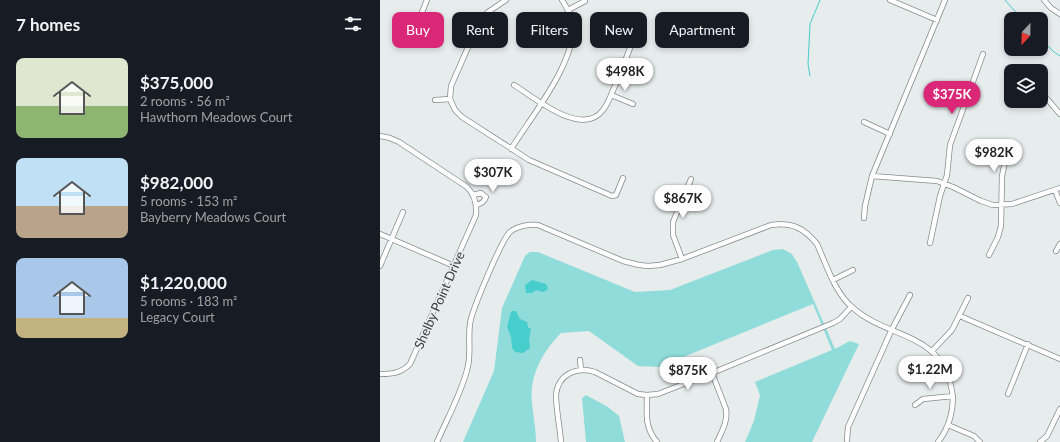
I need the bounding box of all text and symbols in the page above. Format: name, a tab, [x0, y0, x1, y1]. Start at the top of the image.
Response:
chip: Buy	[392, 12, 444, 48]
chip: Rent	[452, 12, 508, 48]
chip: Filters	[516, 12, 582, 48]
chip: New	[590, 12, 647, 48]
chip: Apartment	[655, 12, 749, 48]
north arrow	[1004, 12, 1048, 56]
map controls	[1004, 12, 1048, 108]
icon: filters	[342, 13, 364, 35]
text: 7 homes	[16, 14, 80, 35]
pin: $498K	[597, 58, 653, 92]
text: $498K	[605, 63, 645, 79]
button: layers	[1004, 64, 1048, 108]
text: $375,000	[140, 72, 213, 93]
icon: home	[48, 74, 96, 122]
pin: $375K	[924, 81, 980, 115]
text: $375K	[932, 86, 972, 102]
text: 2 rooms · 56 m²	[140, 93, 230, 109]
text: Hawthorn Meadows Court	[140, 109, 292, 125]
pin: $982K	[966, 139, 1022, 173]
text: $982K	[974, 144, 1014, 160]
pin: $307K	[465, 159, 521, 193]
text: $307K	[473, 164, 513, 180]
text: $982,000	[140, 172, 213, 193]
icon: home	[48, 174, 96, 222]
pin: $867K	[655, 185, 711, 219]
text: $867K	[663, 190, 703, 206]
text: 5 rooms · 153 m²	[140, 193, 237, 209]
text: Bayberry Meadows Court	[140, 209, 286, 225]
street label: Shelby Point Drive	[410, 249, 468, 351]
text: $1,220,000	[140, 272, 227, 293]
icon: home	[48, 274, 96, 322]
text: 5 rooms · 183 m²	[140, 293, 237, 309]
text: Legacy Court	[140, 309, 215, 325]
pin: $1.22M	[897, 356, 963, 390]
pin: $875K	[660, 357, 716, 391]
text: $1.22M	[907, 361, 953, 377]
text: $875K	[668, 362, 708, 378]

